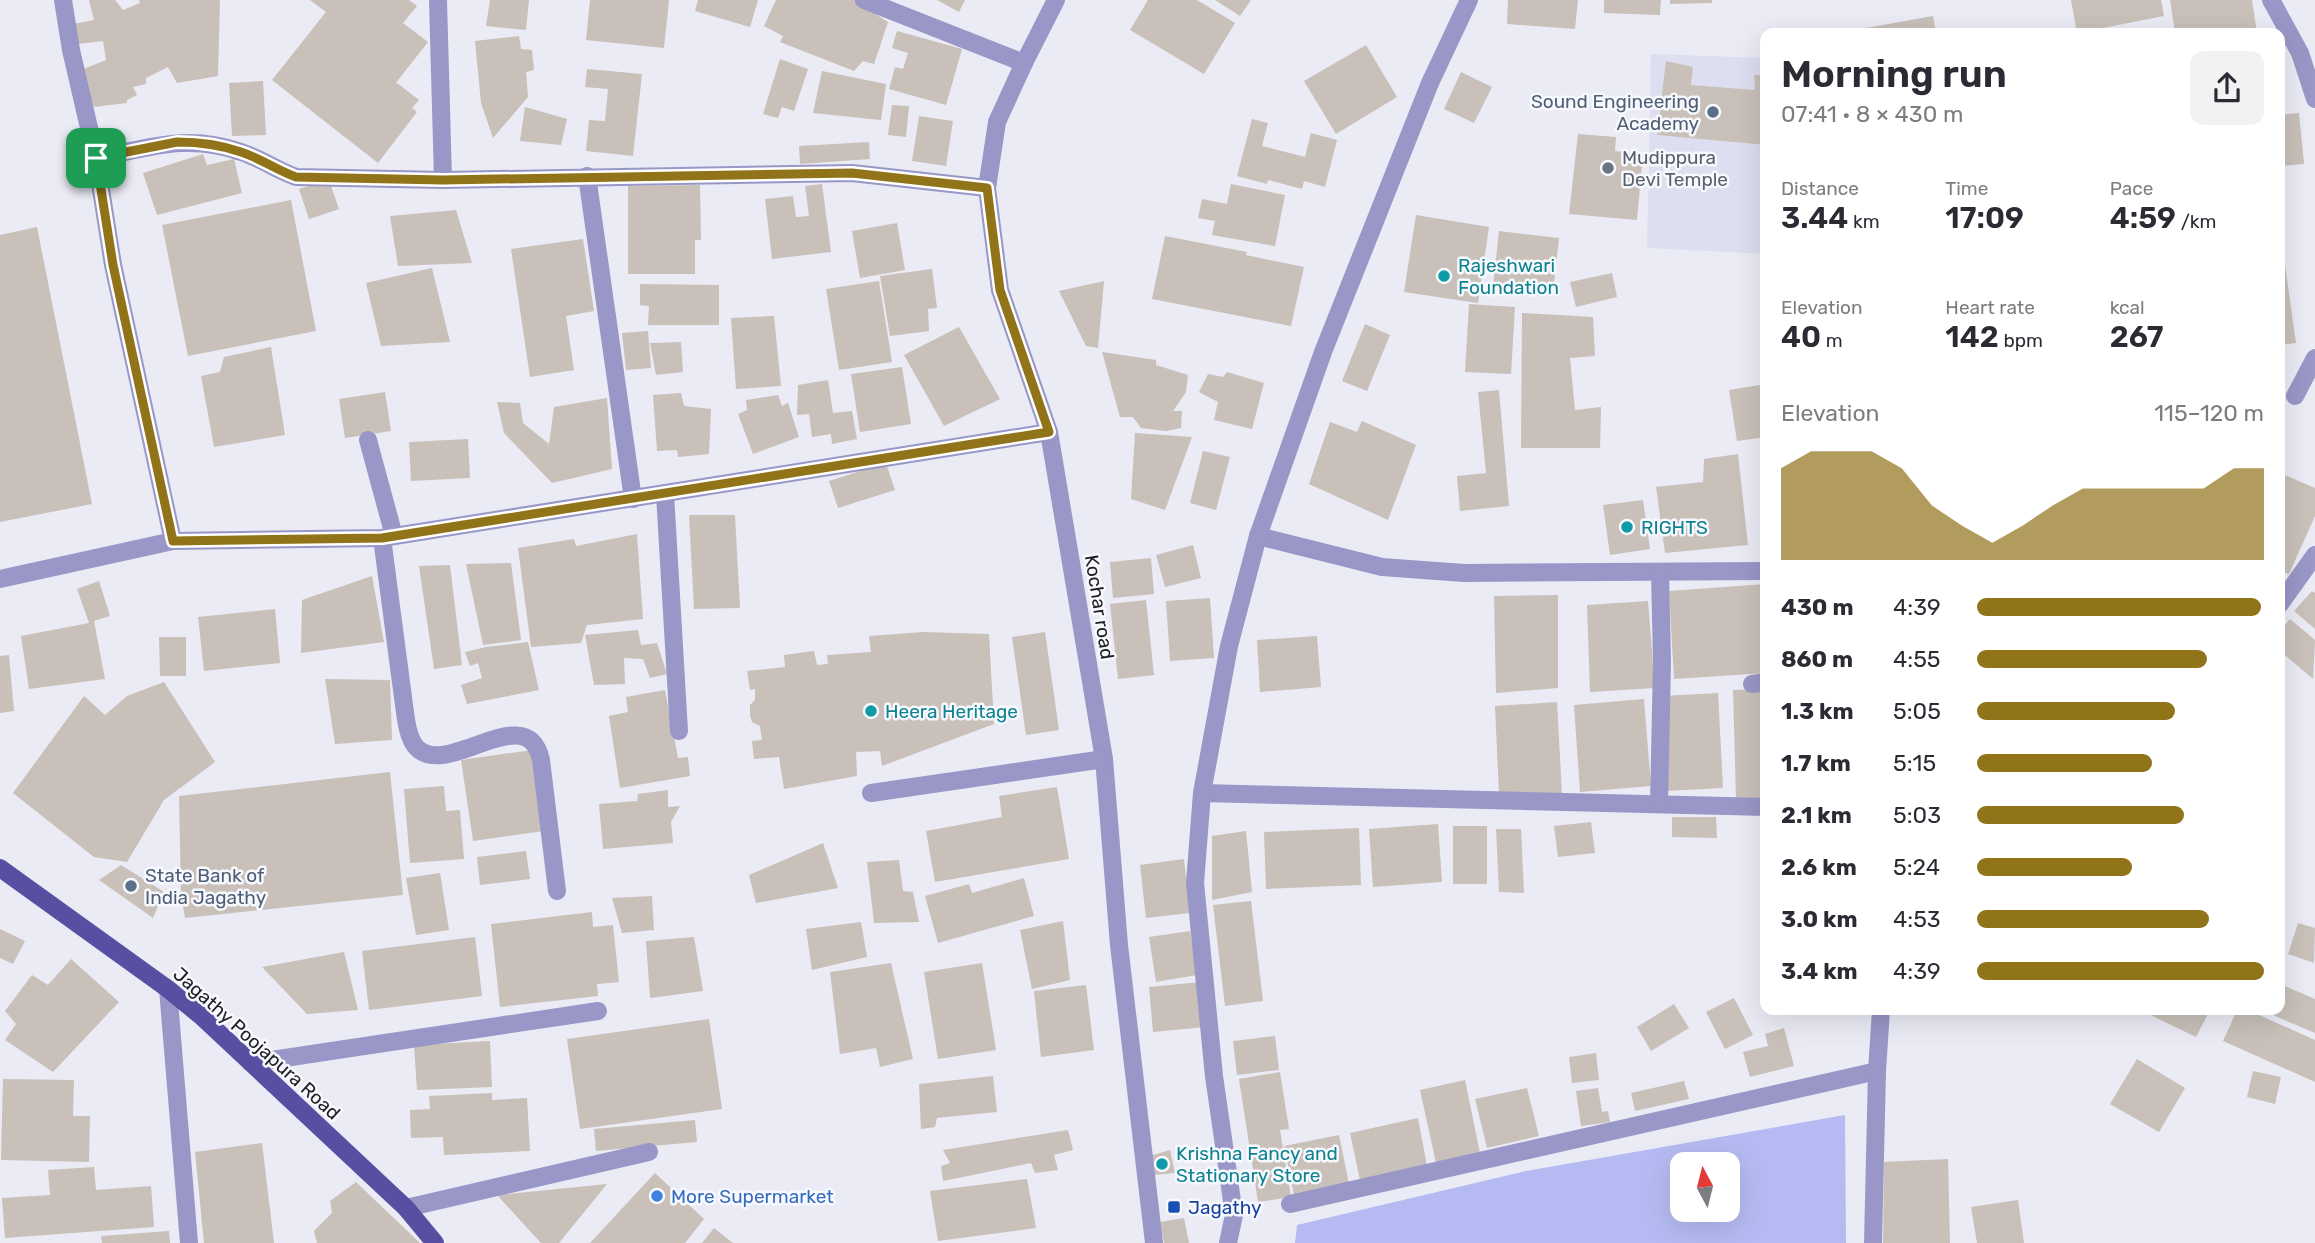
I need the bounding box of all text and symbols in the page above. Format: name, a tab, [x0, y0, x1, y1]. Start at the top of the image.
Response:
text: Morning run	[1781, 51, 2007, 97]
button: share	[2190, 51, 2264, 125]
place label: Sound Engineering Academy	[1531, 90, 1699, 135]
text: 07:41 · 8 × 430 m	[1781, 100, 1963, 128]
marker: Sound Engineering Academy	[1705, 104, 1721, 120]
pin	[66, 128, 126, 188]
icon: arrive	[77, 139, 115, 177]
place label: Mudippura Devi Temple	[1622, 146, 1728, 191]
marker: Mudippura Devi Temple	[1600, 160, 1616, 176]
text: Distance	[1781, 177, 1859, 200]
text: Time	[1945, 177, 1988, 200]
text: Pace	[2110, 177, 2153, 200]
text: 3.44	[1781, 200, 1848, 236]
text: 17:09	[1945, 200, 2024, 236]
text: 4:59	[2110, 200, 2176, 236]
text: km	[1848, 210, 1880, 233]
text: /km	[2176, 210, 2217, 233]
place label: Rajeshwari Foundation	[1458, 254, 1559, 299]
marker: Rajeshwari Foundation	[1436, 268, 1452, 284]
text: Elevation	[1781, 296, 1862, 319]
text: Heart rate	[1945, 296, 2035, 319]
text: kcal	[2110, 296, 2145, 319]
text: 40	[1781, 319, 1821, 355]
text: 142	[1945, 319, 1999, 355]
text: 267	[2110, 319, 2164, 355]
text: m	[1821, 329, 1843, 352]
text: bpm	[1999, 329, 2043, 352]
text: Elevation	[1781, 399, 1880, 427]
text: 115–120 m	[2154, 399, 2264, 427]
place label: RIGHTS	[1641, 516, 1708, 539]
marker: RIGHTS	[1619, 519, 1635, 535]
street label: Kochar road	[1080, 553, 1119, 661]
text: 430 m	[1781, 593, 1853, 621]
text: 4:39	[1893, 593, 1941, 621]
text: 860 m	[1781, 645, 1853, 673]
text: 4:55	[1893, 645, 1941, 673]
text: 1.3 km	[1781, 697, 1854, 725]
text: 5:05	[1893, 697, 1941, 725]
place label: Heera Heritage	[885, 700, 1018, 723]
marker: Heera Heritage	[863, 703, 879, 719]
text: 1.7 km	[1781, 749, 1851, 777]
text: 5:15	[1893, 749, 1936, 777]
text: 2.1 km	[1781, 801, 1852, 829]
text: 5:03	[1893, 801, 1941, 829]
text: 2.6 km	[1781, 853, 1857, 881]
text: 5:24	[1893, 853, 1940, 881]
place label: State Bank of India Jagathy	[145, 864, 266, 909]
marker: State Bank of India Jagathy	[123, 878, 139, 894]
text: 3.0 km	[1781, 905, 1858, 933]
text: 4:53	[1893, 905, 1941, 933]
text: 3.4 km	[1781, 957, 1858, 985]
text: 4:39	[1893, 957, 1941, 985]
street label: Jagathy Poojapura Road	[168, 962, 345, 1124]
place label: Krishna Fancy and Stationary Store	[1176, 1142, 1338, 1187]
north arrow	[1670, 1152, 1740, 1222]
map controls	[1670, 1152, 1740, 1222]
marker: Krishna Fancy and Stationary Store	[1154, 1156, 1170, 1172]
place label: More Supermarket	[671, 1185, 834, 1208]
marker: More Supermarket	[649, 1188, 665, 1204]
place label: Jagathy	[1188, 1196, 1261, 1219]
marker: Jagathy	[1166, 1199, 1182, 1215]

